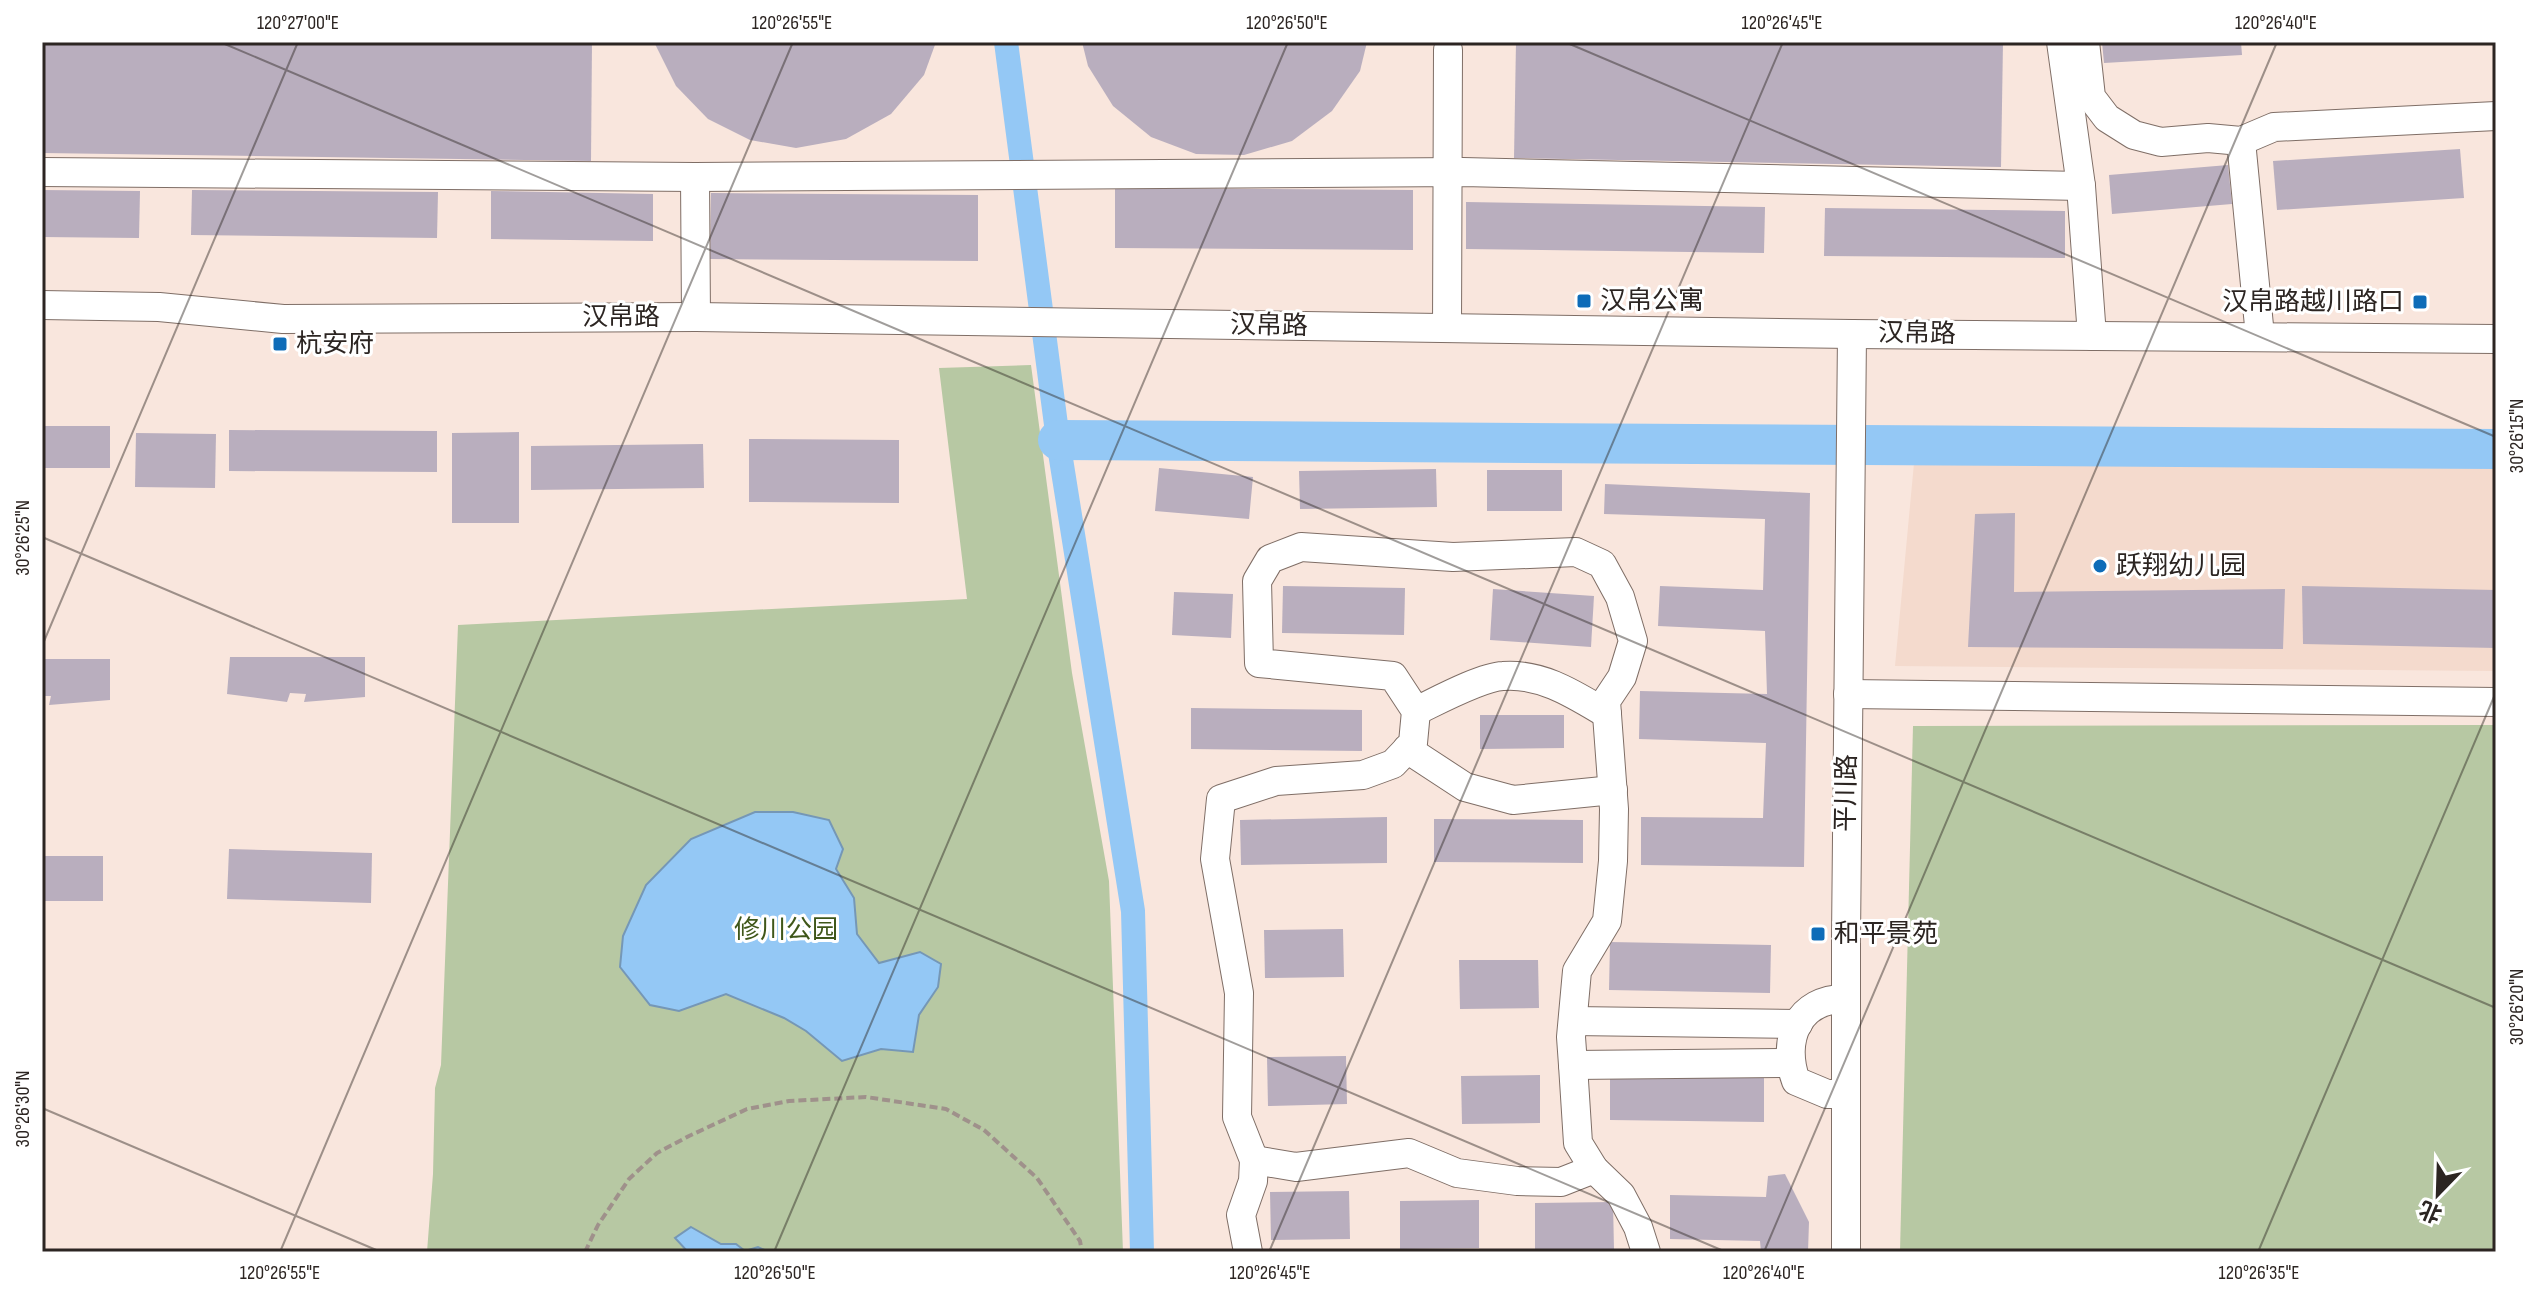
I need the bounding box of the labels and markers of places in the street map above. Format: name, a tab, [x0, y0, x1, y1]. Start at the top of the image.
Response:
place label: 汉帛公寓	[1600, 286, 1704, 317]
place label: 汉帛路越川路口	[2222, 287, 2404, 318]
marker: 汉帛公寓	[1575, 292, 1593, 310]
marker: 汉帛路越川路口	[2411, 293, 2429, 311]
place label: 杭安府	[296, 329, 374, 360]
marker: 杭安府	[271, 335, 289, 353]
place label: 跃翔幼儿园	[2116, 551, 2246, 582]
marker: 跃翔幼儿园	[2091, 557, 2109, 575]
place label: 和平景苑	[1834, 919, 1938, 950]
marker: 和平景苑	[1809, 925, 1827, 943]

